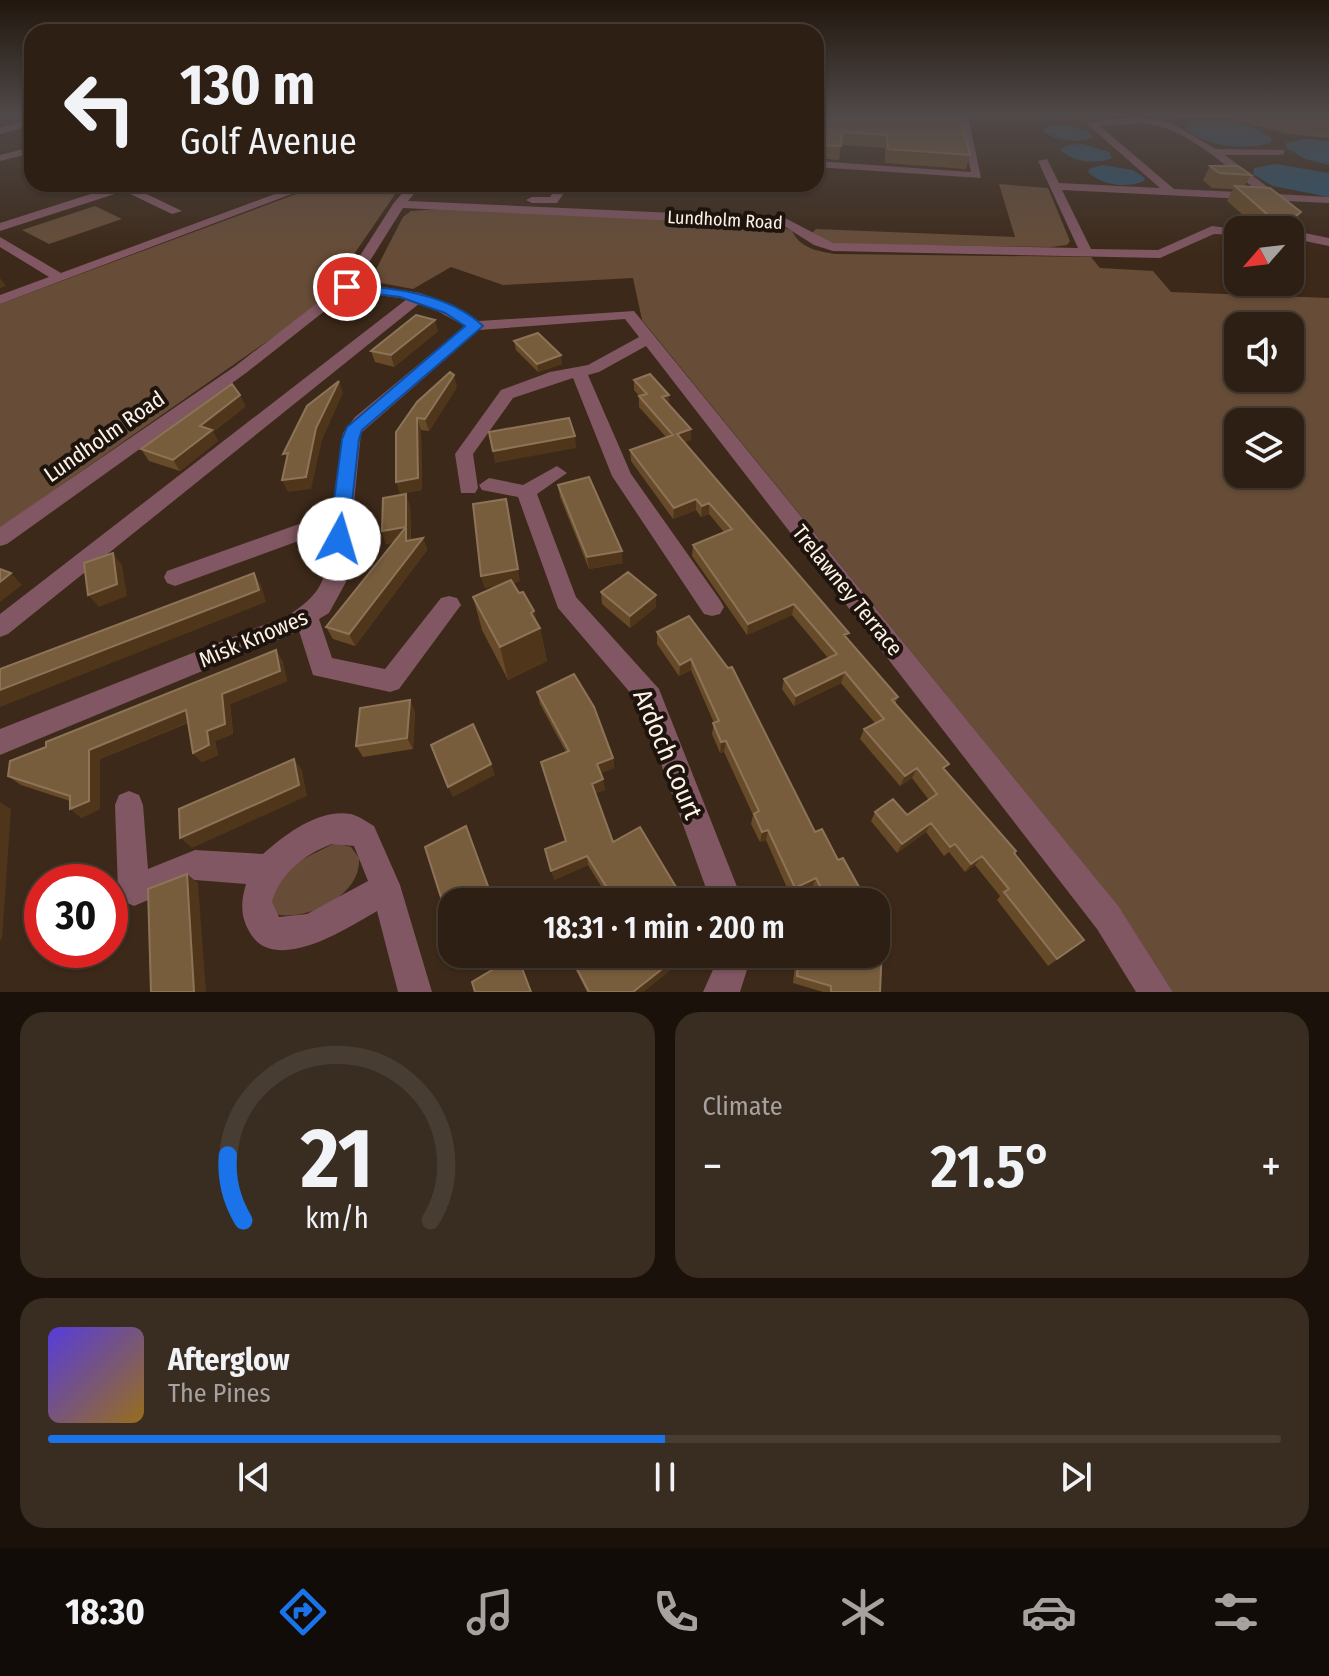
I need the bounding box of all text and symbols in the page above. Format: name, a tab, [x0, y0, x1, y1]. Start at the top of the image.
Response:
text: 130 m	[180, 52, 315, 119]
icon: left	[48, 56, 152, 160]
text: Golf Avenue	[180, 120, 357, 164]
street label: Lundholm Road	[667, 206, 783, 234]
north arrow	[1224, 216, 1304, 296]
map controls	[1224, 216, 1304, 488]
pin	[313, 253, 381, 321]
icon: arrive	[325, 265, 369, 309]
button: sound	[1224, 312, 1304, 392]
street label: Lundholm Road	[39, 385, 170, 488]
button: layers	[1224, 408, 1304, 488]
position arrow	[297, 497, 381, 581]
street label: Trelawney Terrace	[787, 519, 909, 661]
street label: Misk Knowes	[195, 603, 312, 673]
street label: Ardoch Court	[626, 685, 709, 824]
speed limit sign: 30	[24, 864, 128, 968]
text: 18:31 · 1 min · 200 m	[543, 910, 785, 946]
text: Climate	[703, 1091, 783, 1122]
text: 21	[300, 1109, 373, 1209]
text: 21.5°	[931, 1131, 1053, 1203]
text: −	[703, 1140, 722, 1193]
text: +	[1261, 1140, 1281, 1193]
text: km/h	[305, 1201, 369, 1236]
text: Afterglow	[168, 1342, 290, 1378]
text: The Pines	[168, 1378, 271, 1409]
icon: previous	[232, 1455, 276, 1499]
icon: pause	[643, 1455, 687, 1499]
icon: next	[1054, 1455, 1098, 1499]
icon: directions	[275, 1584, 331, 1640]
icon: music	[462, 1584, 518, 1640]
icon: phone	[648, 1584, 704, 1640]
icon: climate	[835, 1584, 891, 1640]
icon: car	[1021, 1584, 1077, 1640]
icon: filters	[1208, 1584, 1264, 1640]
text: 18:30	[65, 1590, 145, 1634]

